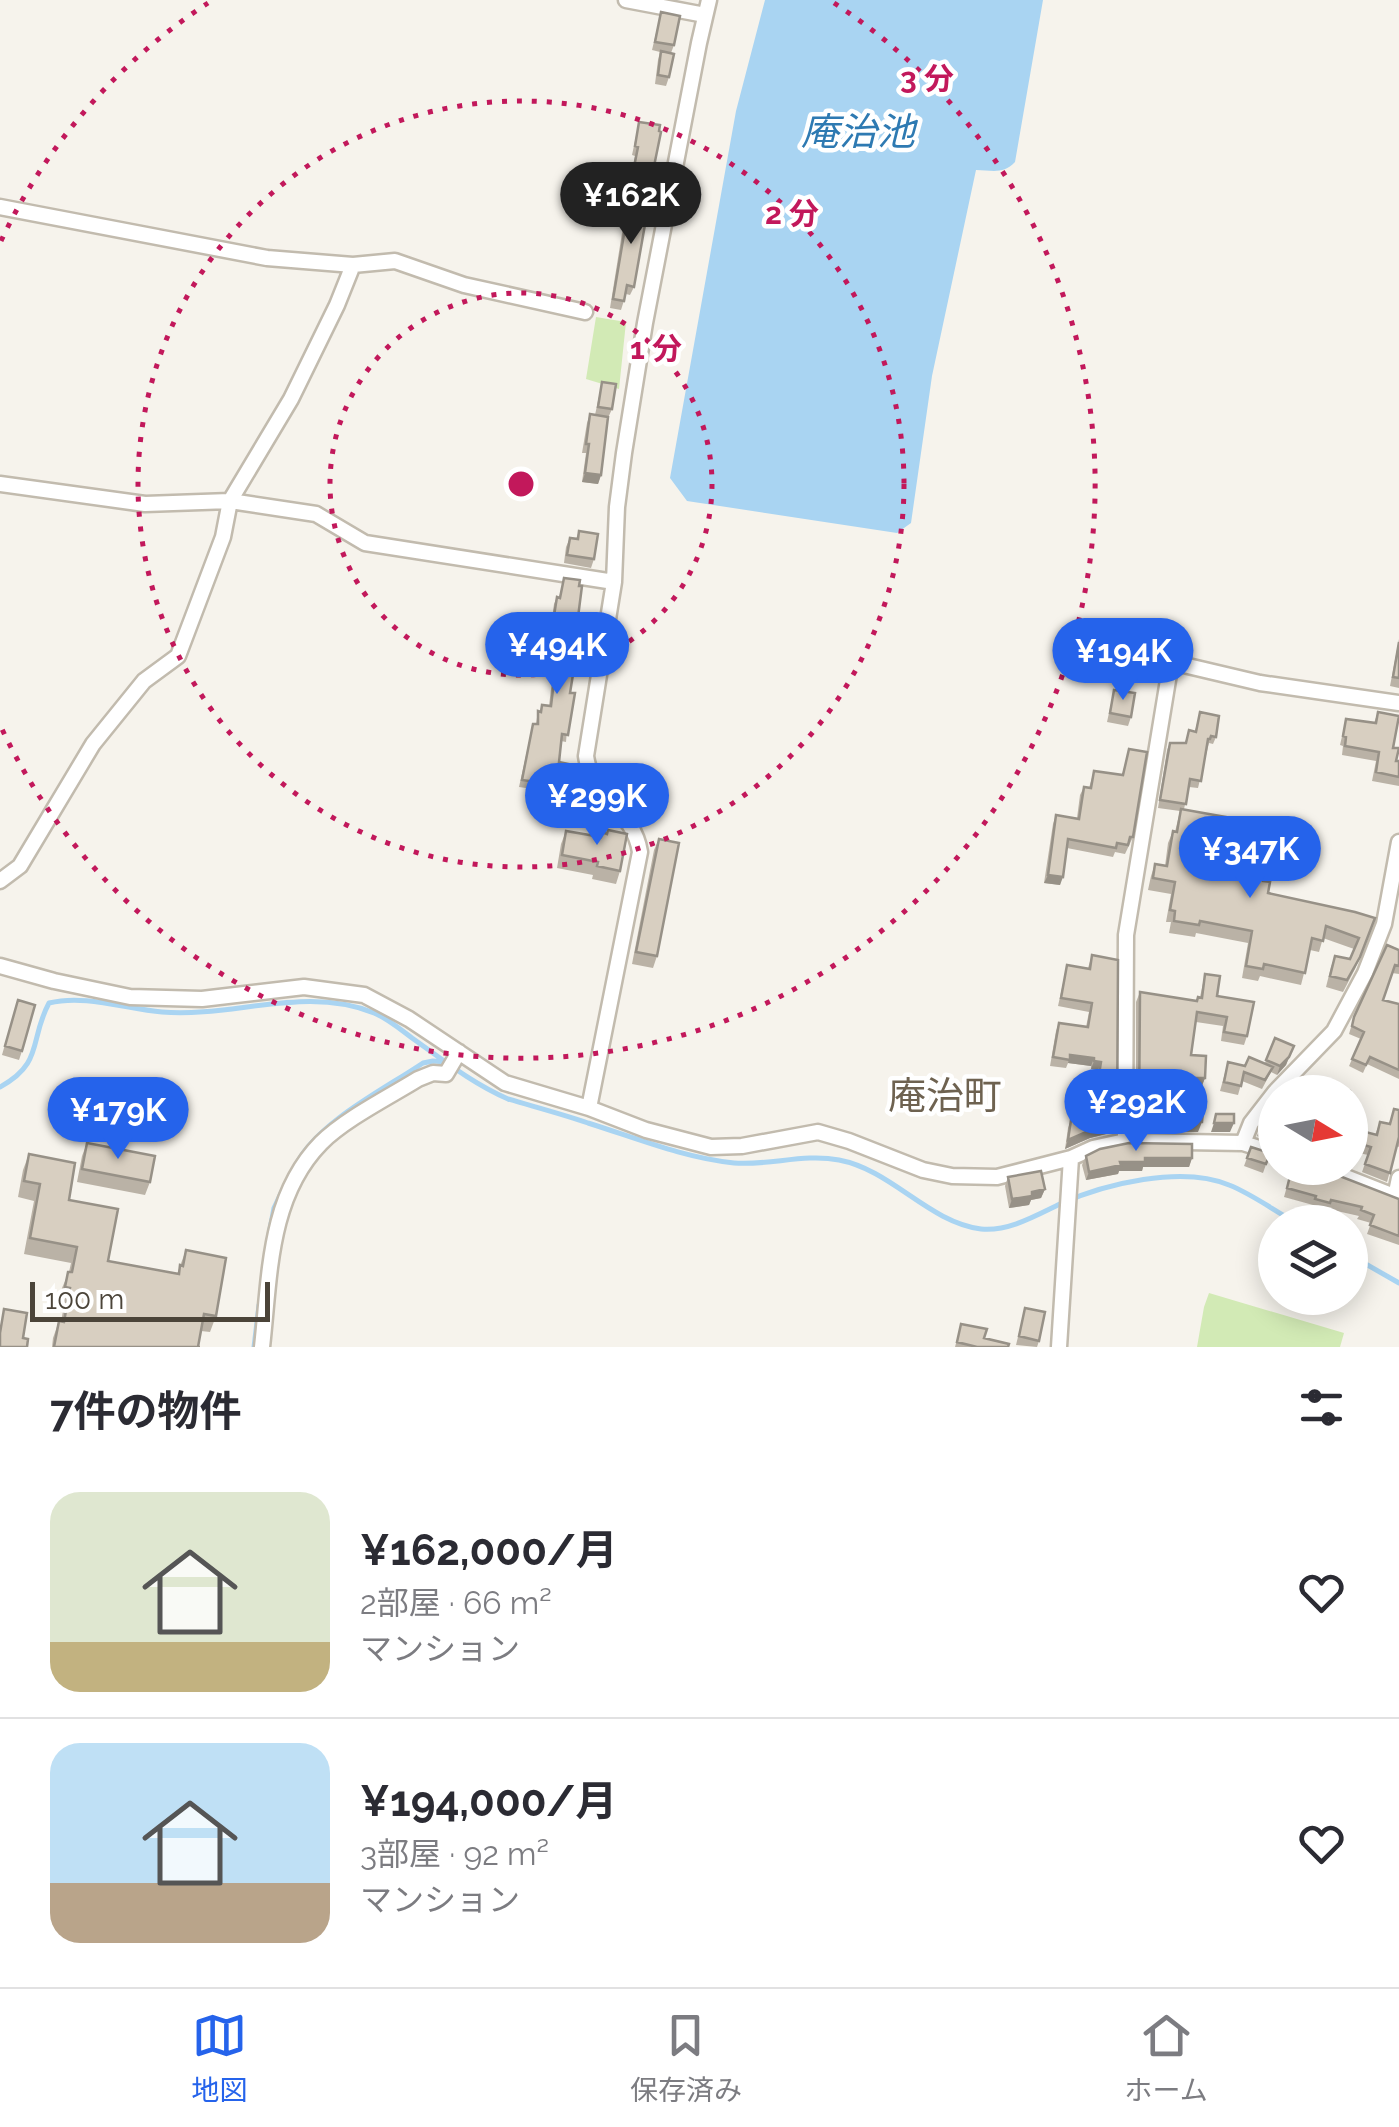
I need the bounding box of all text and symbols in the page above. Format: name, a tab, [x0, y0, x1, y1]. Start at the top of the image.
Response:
text: 3 分	[900, 61, 954, 96]
water label: 庵治池	[801, 109, 919, 154]
pin: ¥162K	[561, 162, 701, 247]
text: ¥162K	[582, 176, 680, 213]
text: 2 分	[765, 196, 819, 231]
text: 1 分	[630, 331, 682, 366]
centre of rings	[503, 466, 539, 502]
pin: ¥494K	[487, 612, 627, 697]
pin: ¥194K	[1053, 618, 1193, 703]
text: ¥494K	[507, 626, 607, 663]
text: ¥194K	[1074, 632, 1172, 669]
pin: ¥299K	[527, 763, 667, 848]
text: ¥299K	[547, 777, 647, 814]
pin: ¥347K	[1180, 816, 1320, 901]
text: ¥347K	[1201, 830, 1299, 867]
pin: ¥292K	[1066, 1069, 1206, 1154]
district label: 庵治町	[888, 1073, 1002, 1118]
north arrow	[1258, 1075, 1368, 1185]
map controls	[1258, 1075, 1368, 1315]
pin: ¥179K	[48, 1077, 188, 1162]
text: ¥292K	[1086, 1083, 1186, 1120]
text: ¥179K	[70, 1091, 166, 1128]
button: layers	[1258, 1205, 1368, 1315]
scale bar	[30, 1277, 270, 1322]
text: 100 m	[45, 1283, 124, 1316]
icon: filters	[1294, 1380, 1349, 1435]
text: 7件の物件	[50, 1387, 242, 1436]
text: ¥162,000/月	[360, 1526, 618, 1575]
icon: home	[130, 1532, 250, 1652]
icon: heart	[1294, 1565, 1349, 1620]
text: 2部屋 · 66 m²	[360, 1584, 552, 1621]
text: マンション	[360, 1630, 520, 1667]
text: ¥194,000/月	[360, 1777, 617, 1826]
icon: home	[130, 1783, 250, 1903]
icon: heart	[1294, 1816, 1349, 1871]
text: 3部屋 · 92 m²	[360, 1835, 549, 1872]
text: マンション	[360, 1881, 520, 1918]
tab: 地図	[191, 2008, 247, 2108]
tab: 保存済み	[630, 2008, 742, 2108]
tab: ホーム	[1125, 2008, 1208, 2108]

